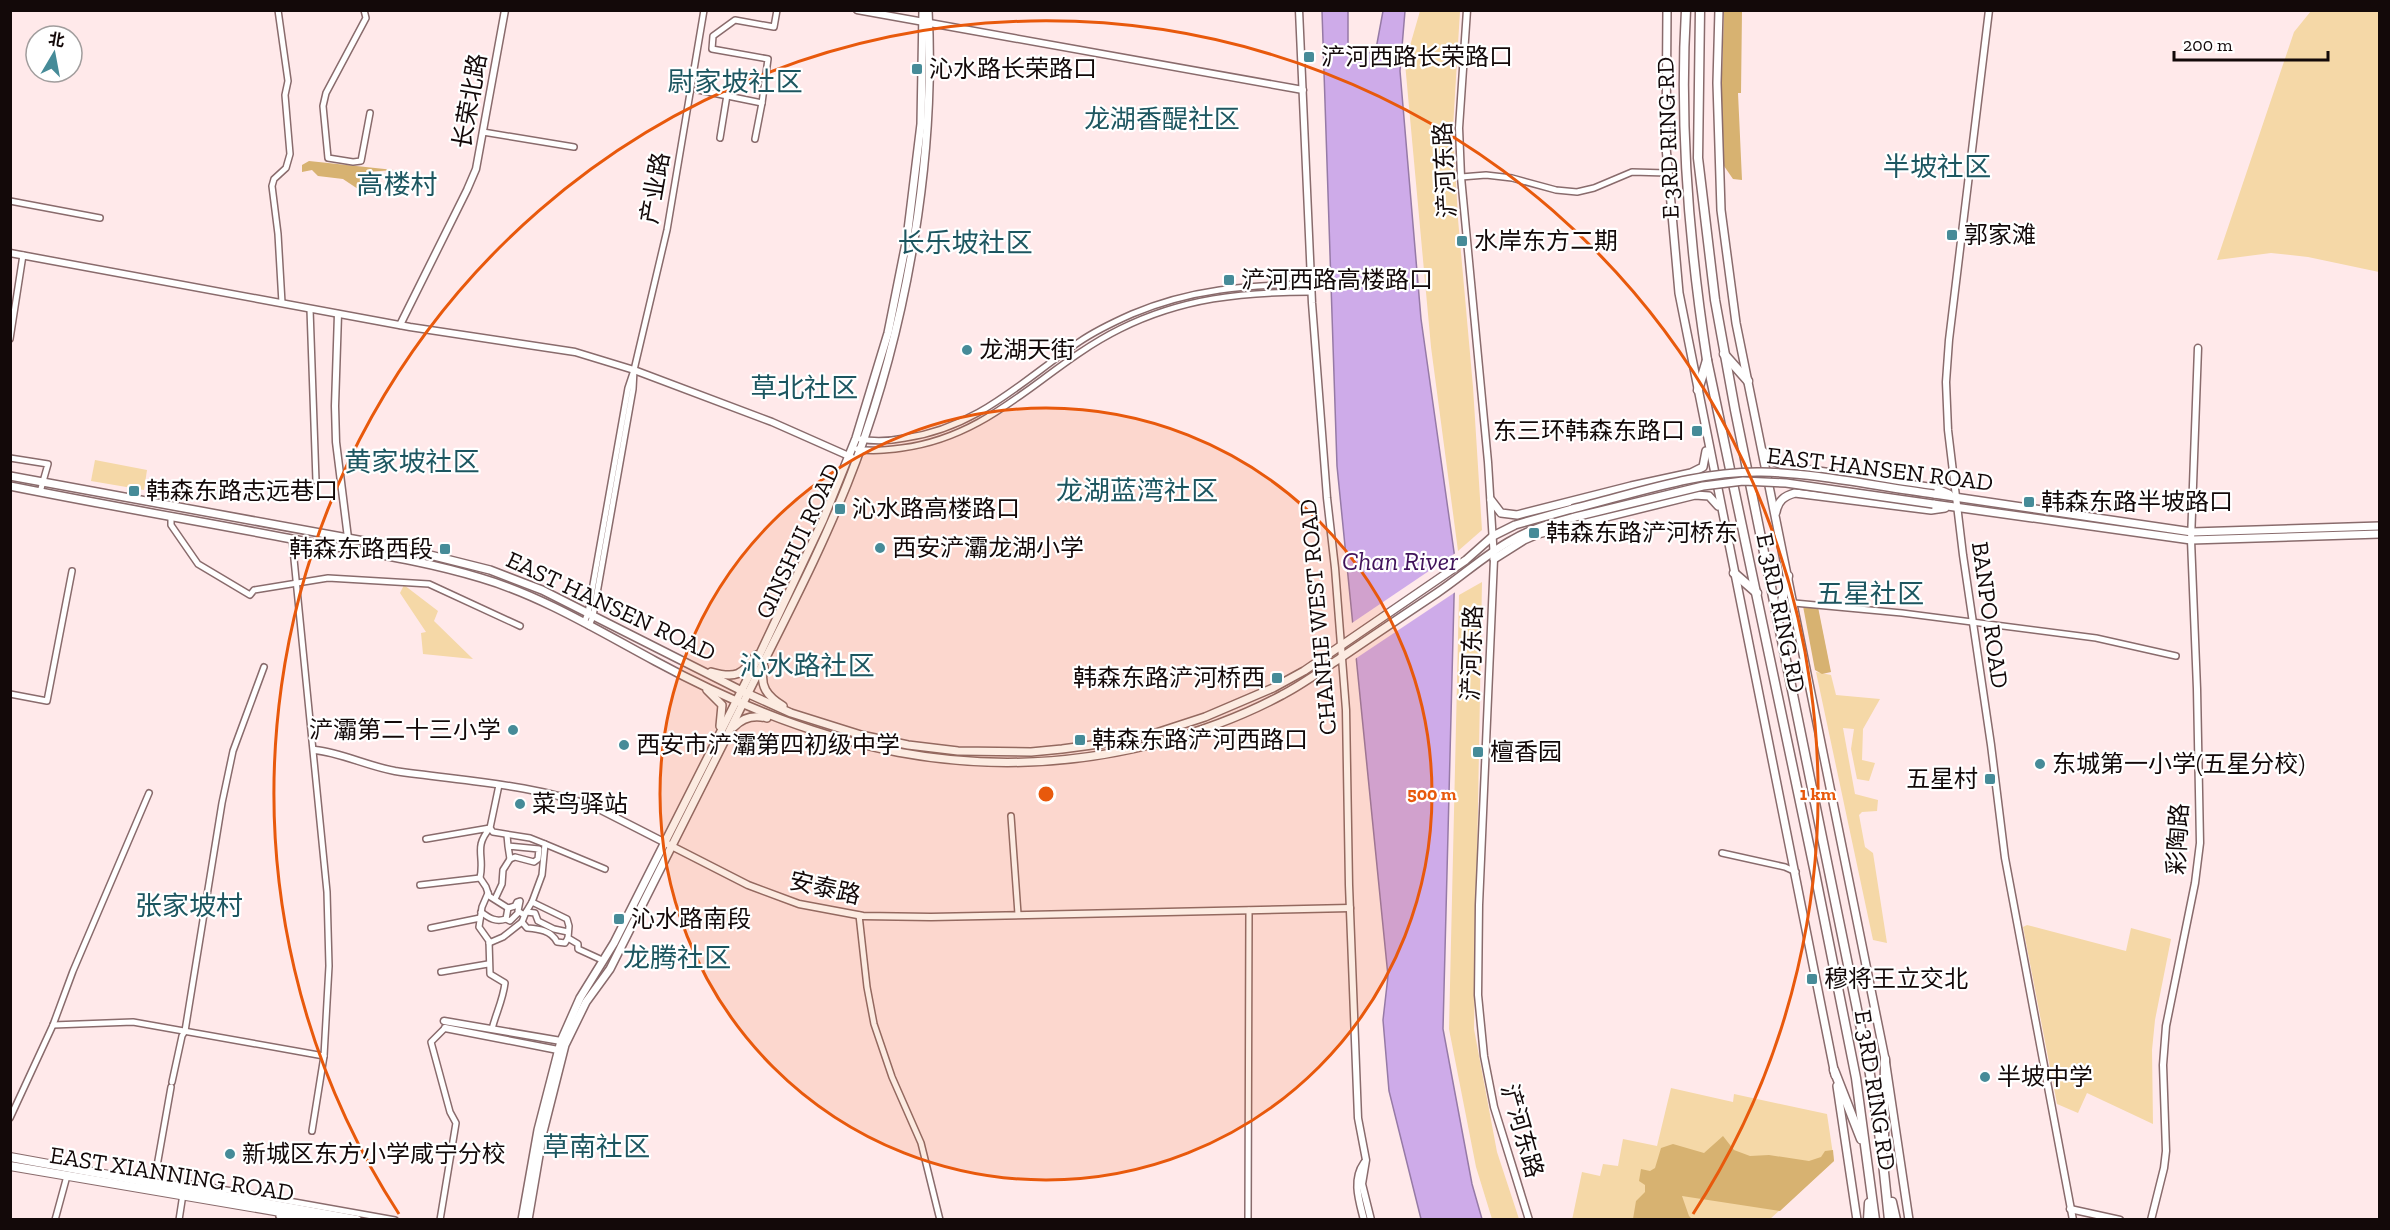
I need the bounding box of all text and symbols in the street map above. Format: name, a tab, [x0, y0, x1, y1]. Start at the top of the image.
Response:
north arrow	[24, 24, 84, 84]
scale bar	[2174, 24, 2328, 62]
text: 北	[47, 29, 66, 50]
text: 200 m	[2183, 34, 2233, 56]
place label: 浐河西路长荣路口	[1321, 42, 1513, 71]
marker: 浐河西路长荣路口	[1302, 50, 1316, 64]
street label: 长荣北路	[447, 51, 492, 151]
place label: 沁水路长荣路口	[929, 54, 1097, 83]
street label: E 3RD RING RD	[1650, 56, 1685, 220]
marker: 沁水路长荣路口	[910, 62, 924, 76]
district label: 尉家坡社区	[668, 66, 803, 98]
district label: 龙湖香醍社区	[1084, 103, 1240, 135]
street label: 浐河东路	[1428, 121, 1461, 219]
street label: 产业路	[634, 150, 675, 226]
district label: 半坡社区	[1883, 151, 1991, 183]
district label: 高楼村	[357, 169, 438, 201]
place label: 郭家滩	[1964, 220, 2036, 249]
place label: 水岸东方二期	[1474, 226, 1618, 255]
district label: 长乐坡社区	[898, 227, 1033, 259]
marker: 郭家滩	[1945, 228, 1959, 242]
marker: 水岸东方二期	[1455, 234, 1469, 248]
place label: 浐河西路高楼路口	[1241, 265, 1433, 294]
marker: 浐河西路高楼路口	[1222, 273, 1236, 287]
place label: 龙湖天街	[979, 335, 1075, 364]
marker: 龙湖天街	[960, 343, 974, 357]
district label: 草北社区	[750, 372, 858, 404]
place label: 东三环韩森东路口	[1493, 416, 1685, 445]
marker: 东三环韩森东路口	[1690, 424, 1704, 438]
street label: EAST HANSEN ROAD	[1765, 440, 1995, 497]
district label: 黄家坡社区	[345, 446, 480, 478]
street label: QINSHUI ROAD	[749, 459, 846, 623]
district label: 龙湖蓝湾社区	[1056, 475, 1218, 507]
place label: 韩森东路志远巷口	[146, 476, 338, 505]
marker: 韩森东路志远巷口	[127, 484, 141, 498]
place label: 韩森东路半坡路口	[2041, 487, 2233, 516]
place label: 沁水路高楼路口	[852, 494, 1020, 523]
marker: 韩森东路半坡路口	[2022, 495, 2036, 509]
street label: CHANHE WEST ROAD	[1293, 498, 1342, 736]
marker: 沁水路高楼路口	[833, 502, 847, 516]
place label: 韩森东路浐河桥东	[1546, 518, 1738, 547]
marker: 韩森东路浐河桥东	[1527, 526, 1541, 540]
street label: E 3RD RING RD	[1750, 531, 1813, 695]
place label: 西安浐灞龙湖小学	[892, 533, 1084, 562]
place label: 韩森东路西段	[289, 534, 433, 563]
street label: BANPO ROAD	[1966, 540, 2015, 690]
marker: 西安浐灞龙湖小学	[873, 541, 887, 555]
marker: 韩森东路西段	[438, 542, 452, 556]
street label: EAST HANSEN ROAD	[502, 544, 721, 667]
water label: Chan River	[1342, 545, 1458, 577]
district label: 五星社区	[1816, 578, 1924, 610]
street label: 浐河东路	[1455, 605, 1488, 701]
district label: 沁水路社区	[740, 650, 875, 682]
place label: 韩森东路浐河桥西	[1073, 663, 1265, 692]
marker: 韩森东路浐河桥西	[1270, 671, 1284, 685]
place label: 浐灞第二十三小学	[309, 715, 501, 744]
marker: 浐灞第二十三小学	[506, 723, 520, 737]
place label: 韩森东路浐河西路口	[1092, 725, 1308, 754]
place label: 西安市浐灞第四初级中学	[636, 730, 900, 759]
marker: 韩森东路浐河西路口	[1073, 733, 1087, 747]
place label: 檀香园	[1490, 737, 1562, 766]
marker: 西安市浐灞第四初级中学	[617, 738, 631, 752]
marker: 檀香园	[1471, 745, 1485, 759]
place label: 东城第一小学(五星分校)	[2052, 749, 2305, 778]
marker: 东城第一小学(五星分校)	[2033, 757, 2047, 771]
place label: 五星村	[1906, 764, 1978, 793]
marker: 五星村	[1983, 772, 1997, 786]
text: 500 m	[1407, 783, 1457, 805]
text: 1 km	[1800, 783, 1836, 805]
centre of rings	[1036, 784, 1056, 804]
place label: 菜鸟驿站	[532, 789, 628, 818]
marker: 菜鸟驿站	[513, 797, 527, 811]
street label: 彩陶路	[2161, 802, 2194, 876]
street label: 安泰路	[787, 865, 863, 910]
district label: 张家坡村	[135, 890, 243, 922]
place label: 沁水路南段	[631, 904, 751, 933]
marker: 沁水路南段	[612, 912, 626, 926]
district label: 龙腾社区	[623, 942, 731, 974]
place label: 穆将王立交北	[1824, 964, 1968, 993]
marker: 穆将王立交北	[1805, 972, 1819, 986]
street label: E 3RD RING RD	[1848, 1008, 1903, 1172]
place label: 半坡中学	[1997, 1062, 2093, 1091]
marker: 半坡中学	[1978, 1070, 1992, 1084]
street label: 浐河东路	[1495, 1081, 1550, 1181]
district label: 草南社区	[542, 1131, 650, 1163]
place label: 新城区东方小学咸宁分校	[242, 1139, 506, 1168]
street label: EAST XIANNING ROAD	[48, 1140, 296, 1207]
marker: 新城区东方小学咸宁分校	[223, 1147, 237, 1161]

